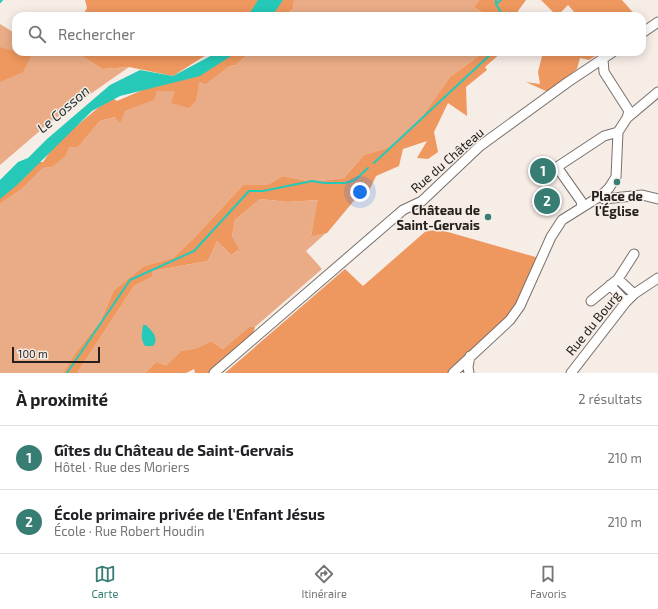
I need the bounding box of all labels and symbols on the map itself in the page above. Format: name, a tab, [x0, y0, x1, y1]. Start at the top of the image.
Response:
water label: Le Cosson	[33, 82, 93, 136]
street label: Rue du Château	[407, 124, 487, 196]
pin: 1	[530, 156, 556, 186]
marker: Place de l'Église	[612, 177, 622, 187]
your location	[350, 182, 370, 202]
pin: 2	[534, 186, 560, 216]
place label: Place de l'Église	[591, 188, 643, 219]
place label: Château de Saint-Gervais	[396, 202, 480, 233]
marker: Château de Saint-Gervais	[483, 212, 493, 222]
street label: Rue du Bourg	[562, 288, 624, 358]
scale bar	[12, 345, 100, 364]

